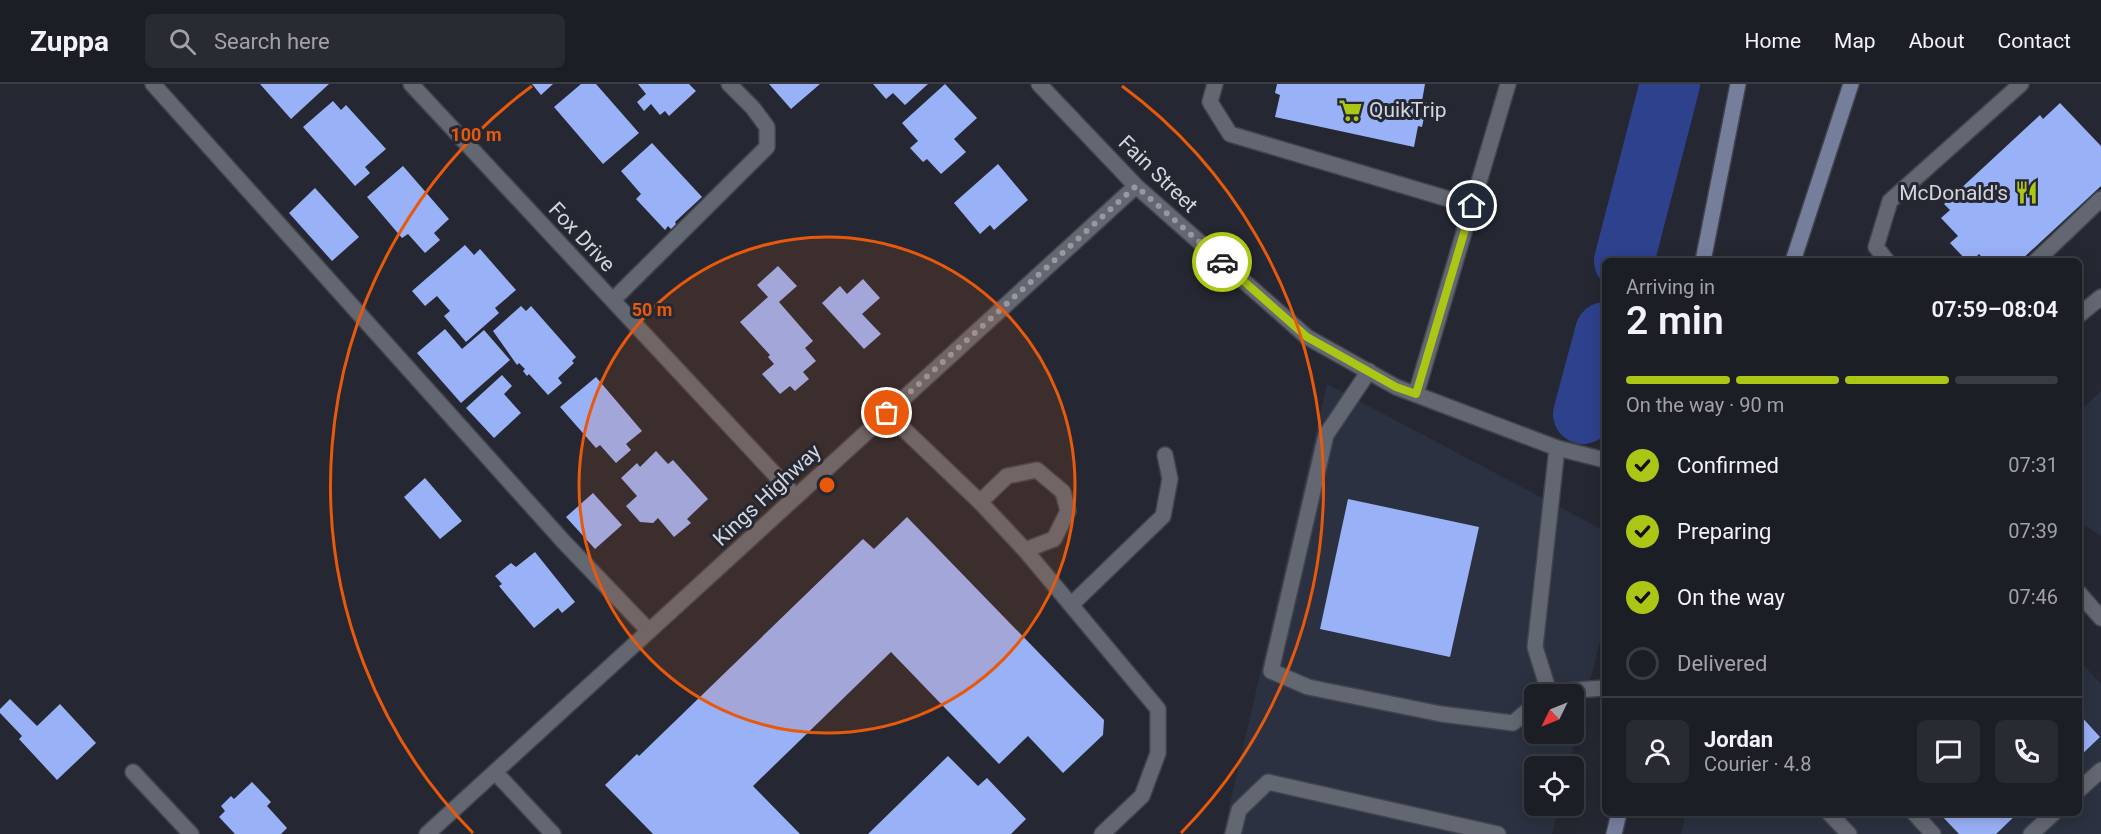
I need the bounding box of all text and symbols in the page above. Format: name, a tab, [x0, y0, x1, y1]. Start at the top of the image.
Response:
search box	[145, 14, 565, 68]
text: Zuppa	[30, 25, 109, 58]
icon: search	[166, 25, 199, 58]
text: Search here	[214, 29, 330, 54]
text: Home	[1745, 29, 1801, 53]
text: Map	[1834, 29, 1876, 53]
text: About	[1909, 29, 1965, 53]
text: Contact	[1998, 29, 2071, 53]
supermarket icon: QuikTrip	[1338, 97, 1364, 123]
place label: QuikTrip	[1369, 98, 1447, 122]
text: 100 m	[450, 124, 502, 145]
street label: Fain Street	[1114, 131, 1202, 217]
pin	[1446, 180, 1497, 231]
restaurant icon: McDonald's	[2013, 180, 2039, 206]
place label: McDonald's	[1899, 181, 2008, 205]
icon: home	[1455, 189, 1488, 222]
street label: Fox Drive	[544, 197, 620, 277]
courier	[1192, 232, 1252, 292]
icon: car	[1206, 246, 1239, 279]
text: Arriving in	[1626, 275, 1715, 299]
text: 07:59–08:04	[1931, 297, 2058, 322]
text: 2 min	[1626, 298, 1724, 344]
text: 50 m	[632, 299, 672, 320]
pin	[861, 387, 912, 438]
text: On the way · 90 m	[1626, 393, 1784, 417]
icon: bag	[870, 396, 903, 429]
street label: Kings Highway	[708, 439, 826, 551]
icon: check	[1626, 449, 1659, 482]
text: Confirmed	[1677, 453, 1779, 478]
text: 07:31	[2008, 453, 2058, 477]
centre of rings	[817, 475, 837, 495]
icon: check	[1626, 515, 1659, 548]
text: Preparing	[1677, 519, 1771, 544]
text: 07:39	[2008, 519, 2058, 543]
icon: check	[1626, 581, 1659, 614]
text: On the way	[1677, 585, 1785, 610]
text: 07:46	[2008, 585, 2058, 609]
text: Delivered	[1677, 651, 1767, 676]
north arrow	[1524, 684, 1584, 744]
map controls	[1524, 684, 1584, 816]
button: person	[1626, 720, 1689, 783]
button: chat	[1917, 720, 1980, 783]
button: phone	[1995, 720, 2058, 783]
text: Jordan	[1704, 727, 1773, 752]
text: Courier · 4.8	[1704, 752, 1811, 776]
button: locate	[1524, 756, 1584, 816]

